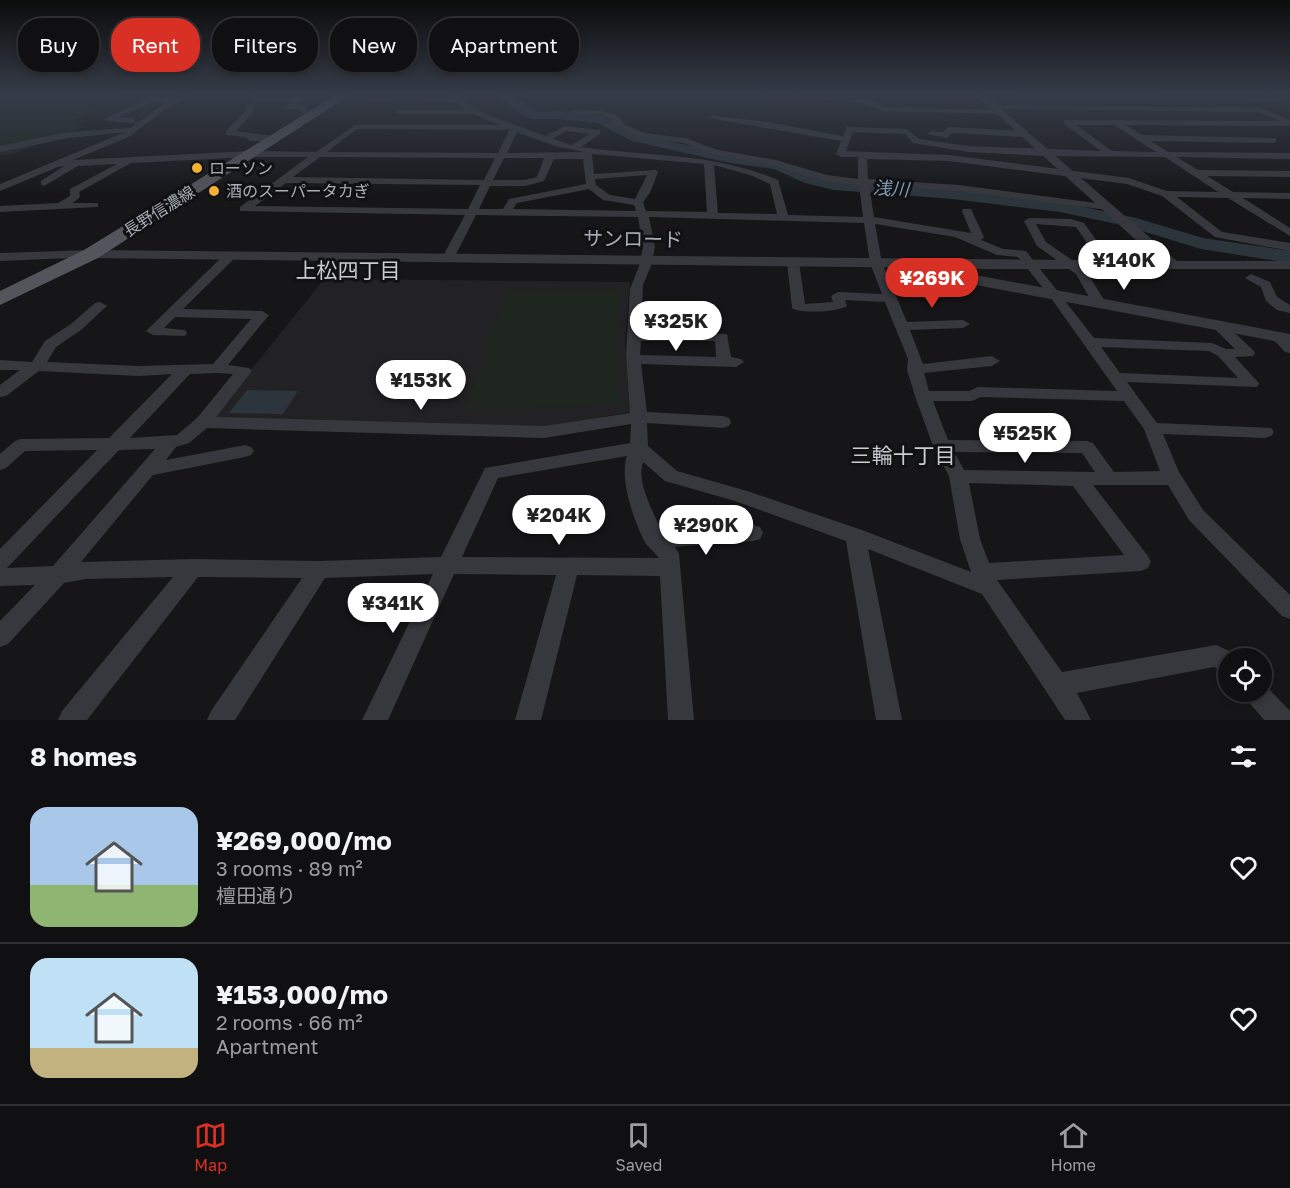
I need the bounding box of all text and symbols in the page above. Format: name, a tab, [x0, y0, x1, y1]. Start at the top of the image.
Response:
chip: Buy	[18, 18, 99, 72]
chip: Rent	[111, 18, 200, 72]
chip: Filters	[212, 18, 318, 72]
chip: New	[330, 18, 417, 72]
chip: Apartment	[429, 18, 579, 72]
place label: ローソン	[209, 158, 273, 178]
marker: ローソン	[190, 161, 204, 175]
water label: 浅川	[872, 176, 912, 200]
street label: 長野信濃線	[120, 181, 198, 241]
place label: 酒のスーパータカぎ	[226, 181, 370, 201]
marker: 酒のスーパータカぎ	[207, 184, 221, 198]
street label: サンロード	[583, 225, 683, 251]
pin: ¥140K	[1082, 240, 1166, 291]
text: ¥140K	[1092, 247, 1156, 271]
district label: 上松四丁目	[296, 257, 401, 283]
pin: ¥269K	[890, 258, 974, 309]
text: ¥269K	[899, 265, 965, 289]
pin: ¥325K	[634, 301, 718, 352]
text: ¥325K	[644, 308, 708, 332]
pin: ¥153K	[379, 360, 463, 411]
text: ¥153K	[390, 367, 452, 391]
pin: ¥525K	[983, 413, 1067, 464]
text: ¥525K	[993, 420, 1057, 444]
district label: 三輪十丁目	[851, 442, 956, 468]
pin: ¥204K	[517, 495, 601, 546]
text: ¥204K	[526, 502, 592, 526]
pin: ¥290K	[664, 505, 748, 556]
text: ¥290K	[673, 512, 739, 536]
pin: ¥341K	[351, 583, 435, 634]
text: ¥341K	[362, 590, 424, 614]
map controls	[1218, 648, 1272, 702]
button: locate	[1218, 648, 1272, 702]
icon: filters	[1227, 740, 1260, 773]
text: 8 homes	[30, 741, 137, 772]
text: ¥269,000/mo	[216, 825, 392, 856]
icon: home	[78, 831, 150, 903]
icon: heart	[1227, 851, 1260, 884]
text: 3 rooms · 89 m²	[216, 856, 363, 880]
text: 檀田通り	[216, 883, 296, 907]
text: ¥153,000/mo	[216, 979, 388, 1010]
icon: home	[78, 982, 150, 1054]
icon: heart	[1227, 1002, 1260, 1035]
text: 2 rooms · 66 m²	[216, 1010, 363, 1034]
text: Apartment	[216, 1034, 319, 1058]
tab: Map	[194, 1119, 227, 1175]
tab: Saved	[616, 1119, 662, 1175]
tab: Home	[1051, 1119, 1096, 1175]

